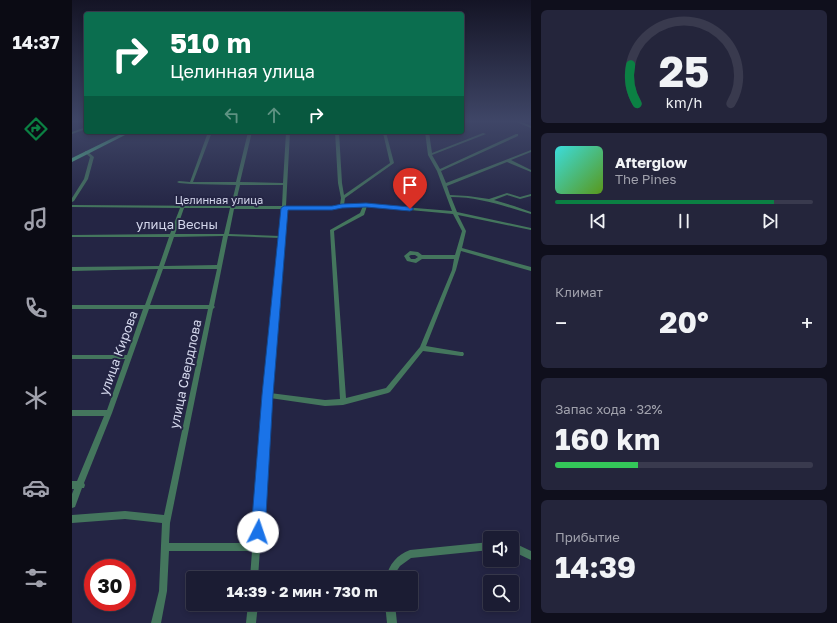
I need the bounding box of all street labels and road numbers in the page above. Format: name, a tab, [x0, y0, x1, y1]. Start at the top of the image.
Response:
street label: Целинная улица	[175, 193, 263, 206]
street label: улица Весны	[136, 216, 218, 232]
street label: улица Кирова	[95, 309, 141, 397]
street label: улица Свердлова	[166, 318, 204, 430]

